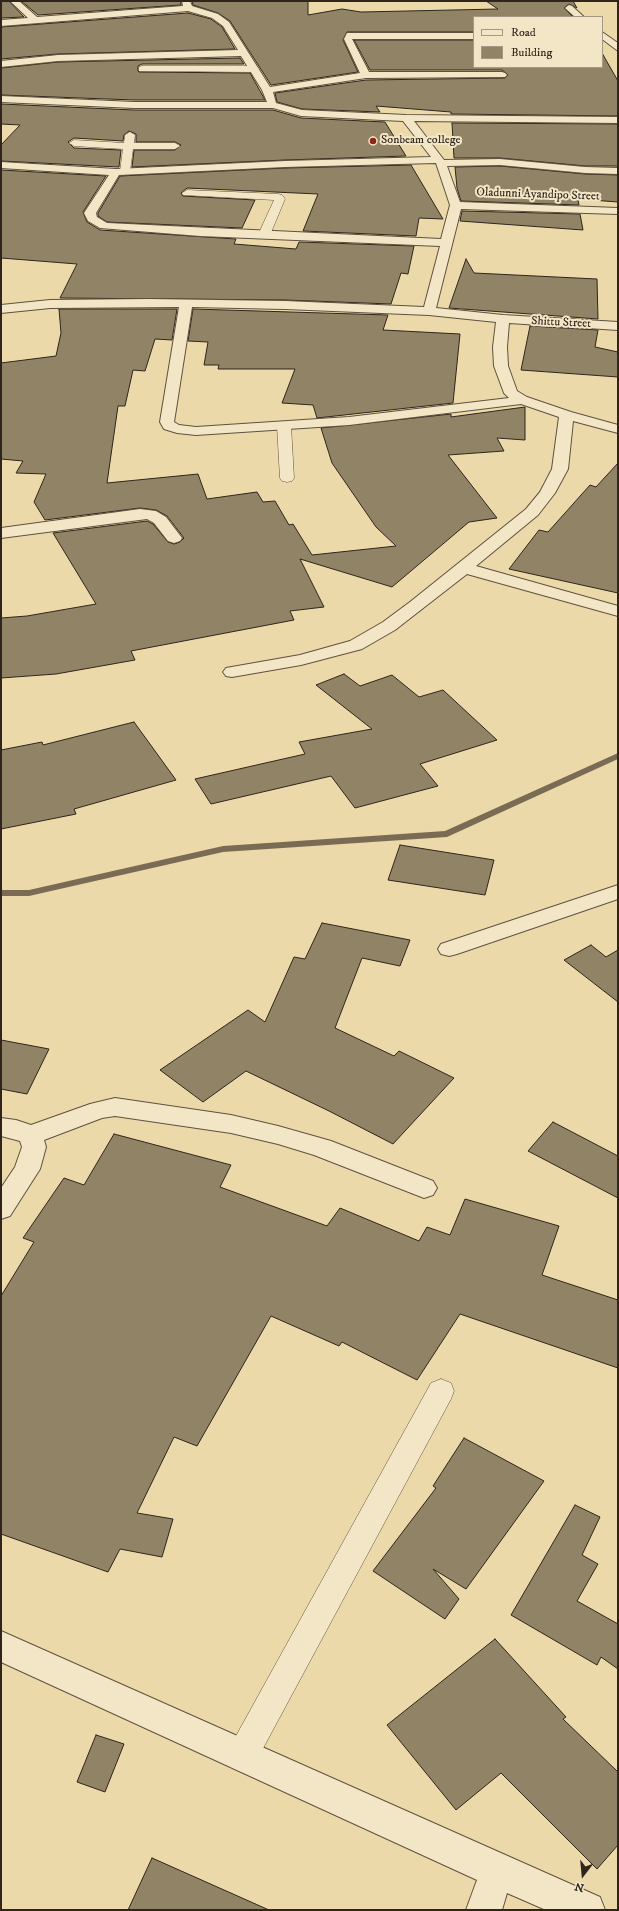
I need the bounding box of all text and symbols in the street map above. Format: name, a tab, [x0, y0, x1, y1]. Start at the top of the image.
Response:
legend	[473, 16, 603, 68]
text: Road	[511, 25, 536, 40]
text: Building	[511, 45, 552, 60]
place label: Sonbeam college	[381, 134, 461, 148]
marker: Sonbeam college	[368, 136, 378, 146]
street label: Oladunni Ayandipo Street	[476, 186, 600, 204]
street label: Shittu Street	[531, 314, 591, 332]
north arrow	[563, 1855, 603, 1895]
text: N	[573, 1879, 586, 1895]

